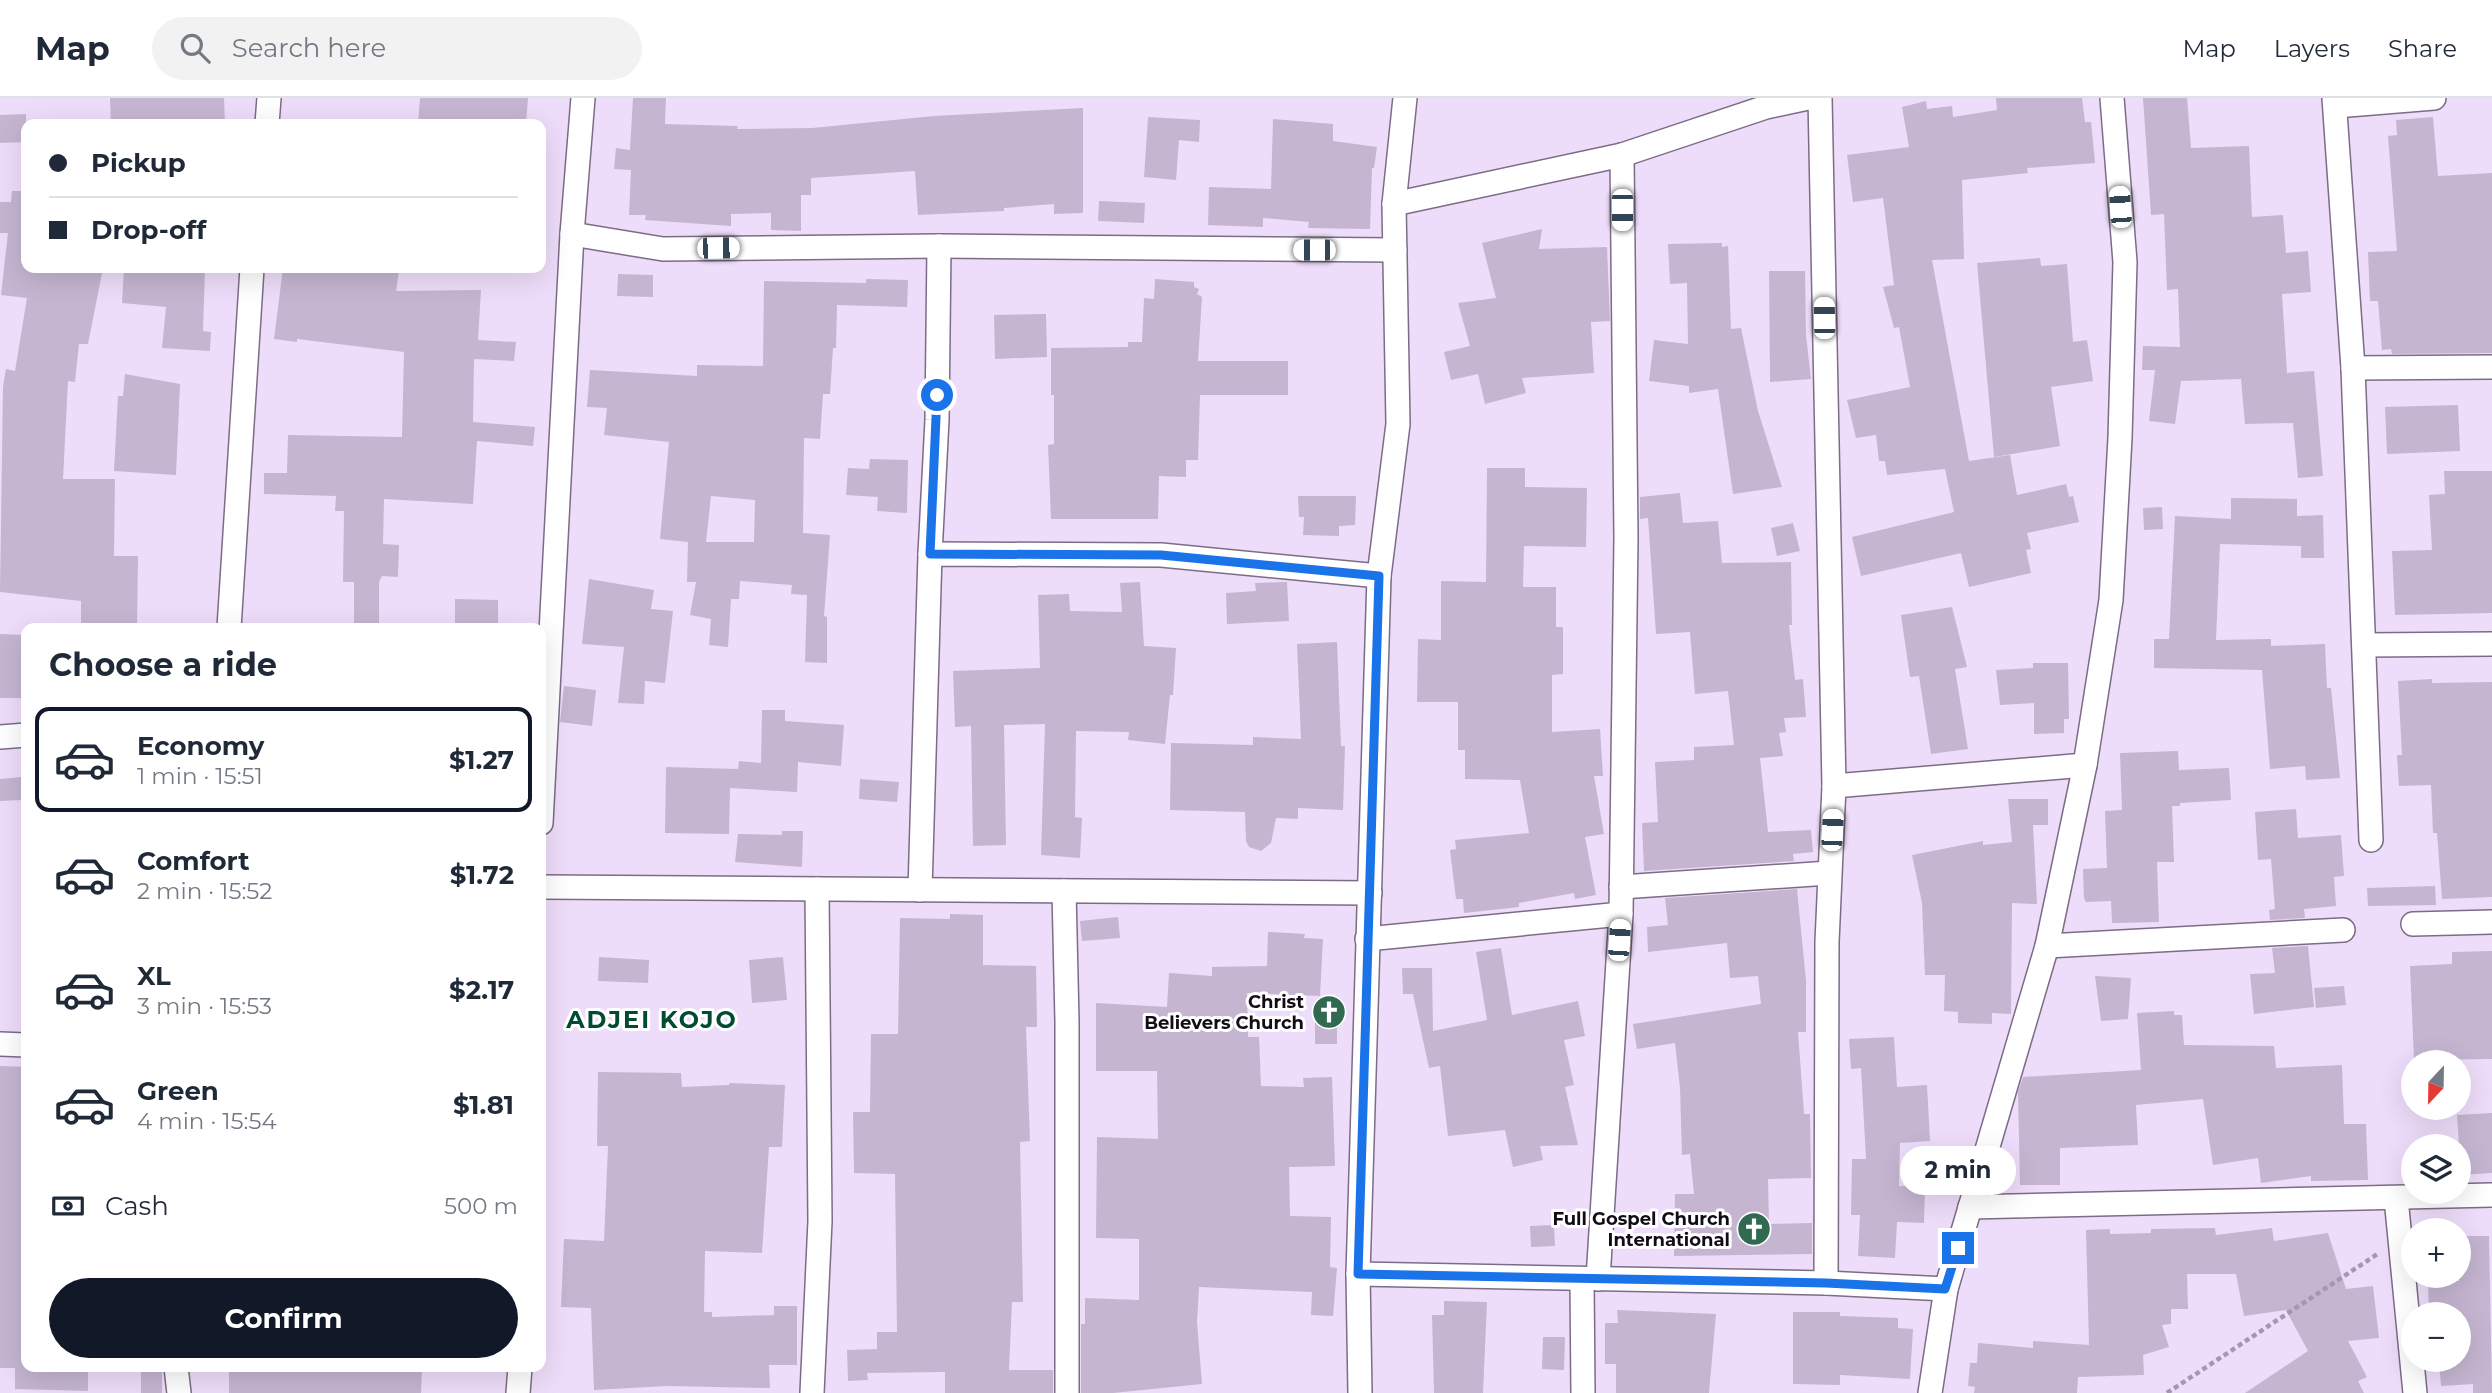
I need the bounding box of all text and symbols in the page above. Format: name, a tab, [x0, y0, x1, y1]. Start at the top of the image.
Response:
search box	[152, 17, 642, 80]
text: Map	[35, 28, 110, 68]
icon: search	[176, 29, 214, 67]
text: Search here	[232, 32, 386, 64]
text: Map	[2182, 34, 2236, 63]
text: Layers	[2274, 34, 2350, 63]
text: Share	[2388, 34, 2457, 63]
text: Pickup	[91, 147, 186, 179]
car	[2109, 185, 2132, 229]
car	[1612, 189, 1633, 231]
text: Drop-off	[91, 214, 206, 246]
car	[697, 237, 740, 259]
car	[1294, 240, 1336, 261]
car	[1814, 297, 1835, 339]
route start	[921, 379, 953, 411]
text: Choose a ride	[49, 645, 277, 684]
icon: car	[53, 728, 116, 791]
text: Economy	[137, 730, 264, 762]
text: $1.27	[449, 744, 514, 776]
text: 1 min · 15:51	[137, 762, 263, 790]
car	[1821, 808, 1844, 852]
icon: car	[53, 843, 116, 906]
text: Comfort	[137, 845, 249, 877]
text: $1.72	[450, 859, 514, 891]
text: 2 min · 15:52	[137, 877, 272, 905]
car	[1608, 918, 1631, 962]
icon: car	[53, 958, 116, 1021]
text: XL	[137, 960, 171, 992]
text: $2.17	[449, 974, 514, 1006]
place label: Christ Believers Church	[1144, 991, 1304, 1034]
text: 3 min · 15:53	[137, 992, 272, 1020]
church icon: Christ Believers Church	[1310, 993, 1348, 1031]
district label: ADJEI KOJO	[565, 1005, 738, 1034]
north arrow	[2401, 1050, 2471, 1120]
map controls	[2401, 1050, 2471, 1372]
icon: car	[53, 1073, 116, 1136]
text: Green	[137, 1075, 219, 1107]
text: $1.81	[453, 1089, 514, 1121]
text: 4 min · 15:54	[137, 1107, 277, 1135]
button: layers	[2401, 1134, 2471, 1204]
callout: 2 min	[1900, 1146, 2016, 1196]
text: 2 min	[1924, 1156, 1992, 1184]
icon: cash	[49, 1187, 87, 1225]
text: Cash	[105, 1190, 169, 1222]
text: 500 m	[444, 1192, 518, 1220]
place label: Full Gospel Church International	[1552, 1208, 1730, 1251]
church icon: Full Gospel Church International	[1735, 1210, 1773, 1248]
button: +	[2401, 1218, 2471, 1288]
route end	[1942, 1232, 1974, 1264]
button: Confirm	[49, 1278, 518, 1358]
button: −	[2401, 1302, 2471, 1372]

